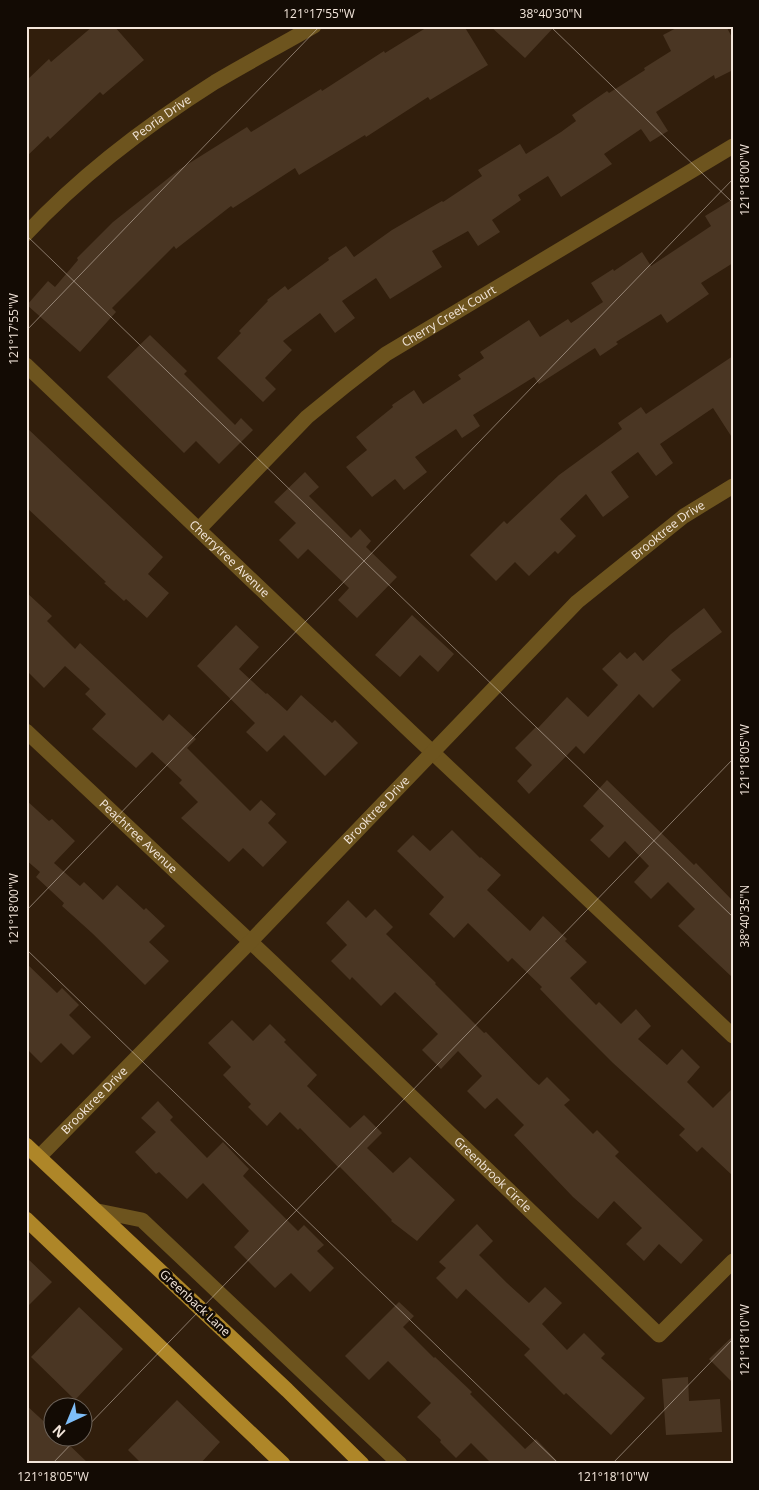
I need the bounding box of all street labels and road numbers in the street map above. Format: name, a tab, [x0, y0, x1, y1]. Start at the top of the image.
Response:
street label: Peoria Drive	[129, 91, 195, 144]
street label: Cherry Creek Court	[398, 281, 499, 351]
street label: Brooktree Drive	[627, 496, 708, 563]
street label: Cherrytree Avenue	[186, 516, 274, 601]
street label: Brooktree Drive	[339, 772, 413, 848]
street label: Peachtree Avenue	[96, 795, 182, 877]
street label: Brooktree Drive	[57, 1063, 131, 1138]
street label: Greenbrook Circle	[451, 1133, 536, 1216]
street label: Greenback Lane	[156, 1265, 234, 1340]

